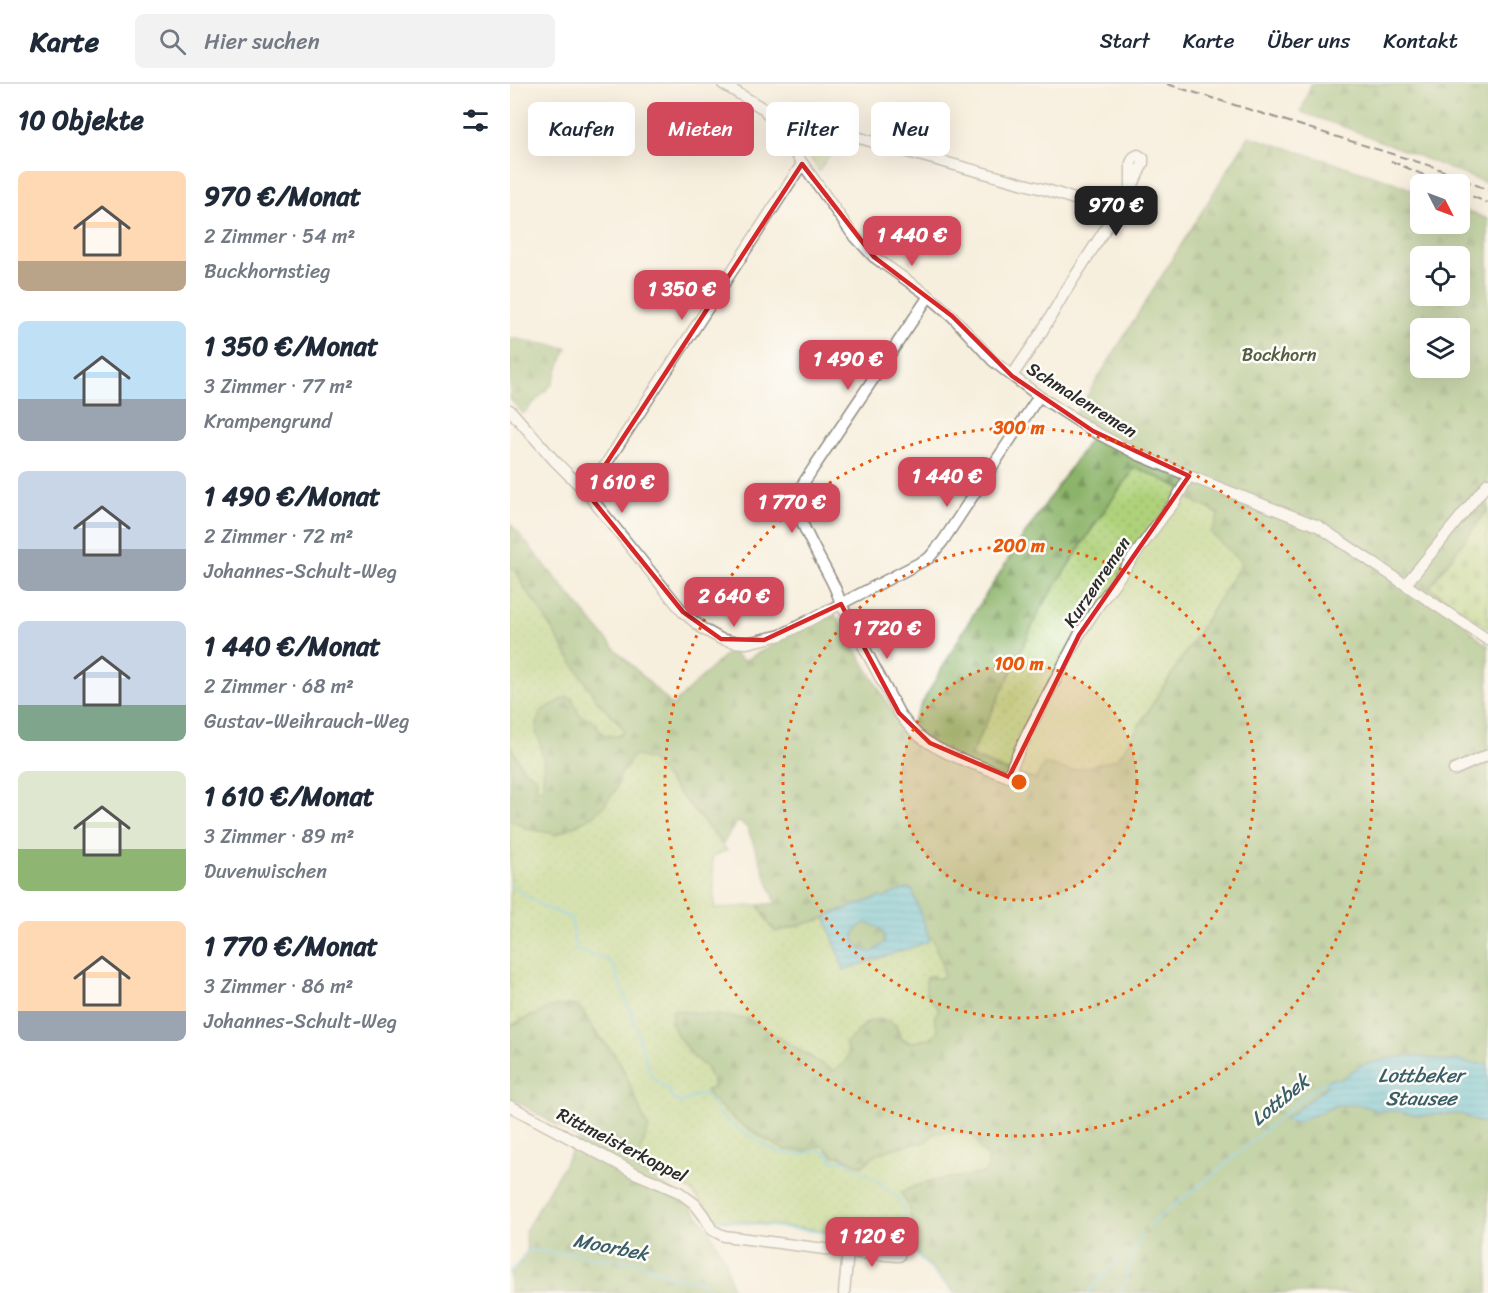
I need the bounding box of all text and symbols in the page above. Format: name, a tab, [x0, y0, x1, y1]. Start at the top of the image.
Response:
search box	[135, 14, 555, 68]
text: Karte	[30, 17, 99, 66]
text: Hier suchen	[204, 22, 319, 61]
text: Start	[1100, 22, 1150, 60]
text: Karte	[1183, 22, 1235, 60]
text: Über uns	[1268, 22, 1350, 60]
text: Kontakt	[1383, 22, 1458, 60]
icon: search	[156, 25, 189, 58]
text: 10 Objekte	[18, 97, 144, 143]
chip: Kaufen	[528, 102, 635, 156]
chip: Mieten	[647, 102, 754, 156]
chip: Filter	[766, 102, 859, 156]
chip: Neu	[871, 102, 950, 156]
icon: filters	[459, 104, 492, 137]
text: 970 €/Monat	[204, 173, 361, 219]
north arrow	[1410, 174, 1470, 234]
map controls	[1410, 174, 1470, 378]
pin: 970 €	[1074, 186, 1158, 237]
text: 970 €	[1089, 188, 1143, 223]
icon: home	[66, 195, 138, 267]
pin: 1 440 €	[857, 216, 967, 267]
text: 1 440 €	[877, 218, 947, 253]
text: 2 Zimmer · 54 m²	[204, 219, 355, 254]
button: locate	[1410, 246, 1470, 306]
text: Buckhornstieg	[204, 254, 330, 289]
pin: 1 350 €	[627, 270, 737, 321]
text: 1 350 €	[648, 272, 716, 307]
button: layers	[1410, 318, 1470, 378]
text: 1 350 €/Monat	[204, 323, 378, 369]
park label: Bockhorn	[1242, 339, 1317, 371]
pin: 1 490 €	[793, 340, 903, 391]
text: 1 490 €	[813, 342, 883, 377]
icon: home	[66, 345, 138, 417]
street label: Schmalenremen	[1020, 353, 1144, 447]
text: 3 Zimmer · 77 m²	[204, 369, 353, 404]
text: Krampengrund	[204, 404, 332, 439]
text: 300 m	[992, 412, 1045, 444]
pin: 1 440 €	[892, 457, 1002, 508]
text: 1 440 €	[912, 459, 982, 494]
pin: 1 610 €	[567, 463, 677, 514]
text: 1 610 €	[590, 465, 654, 500]
text: 1 490 €/Monat	[204, 473, 380, 519]
pin: 1 770 €	[737, 483, 847, 534]
text: 1 770 €	[758, 485, 826, 520]
icon: home	[66, 495, 138, 567]
text: 2 Zimmer · 72 m²	[204, 519, 353, 554]
text: 200 m	[992, 530, 1045, 562]
street label: Kurzenremen	[1055, 530, 1140, 634]
text: Johannes-Schult-Weg	[204, 554, 397, 589]
pin: 2 640 €	[679, 577, 789, 628]
text: 2 640 €	[698, 579, 770, 614]
pin: 1 720 €	[832, 609, 942, 660]
text: 1 720 €	[853, 611, 921, 646]
text: 1 440 €/Monat	[204, 623, 381, 669]
icon: home	[66, 645, 138, 717]
text: 100 m	[995, 648, 1044, 680]
text: 2 Zimmer · 68 m²	[204, 669, 354, 704]
text: Gustav-Weihrauch-Weg	[204, 704, 409, 739]
centre of rings	[1009, 772, 1029, 792]
text: 1 610 €/Monat	[204, 773, 374, 819]
icon: home	[66, 795, 138, 867]
text: 3 Zimmer · 89 m²	[204, 819, 354, 854]
text: Duvenwischen	[204, 854, 327, 889]
text: 1 770 €/Monat	[204, 923, 378, 969]
icon: home	[66, 945, 138, 1017]
text: 3 Zimmer · 86 m²	[204, 969, 353, 1004]
text: Johannes-Schult-Weg	[204, 1004, 397, 1039]
water label: Lottbeker Stausee	[1378, 1058, 1468, 1116]
water label: Lottbek	[1243, 1064, 1319, 1135]
street label: Rittmeisterkoppel	[551, 1098, 694, 1192]
pin: 1 120 €	[817, 1217, 927, 1268]
text: 1 120 €	[839, 1219, 905, 1254]
water label: Moorbek	[570, 1223, 653, 1272]

